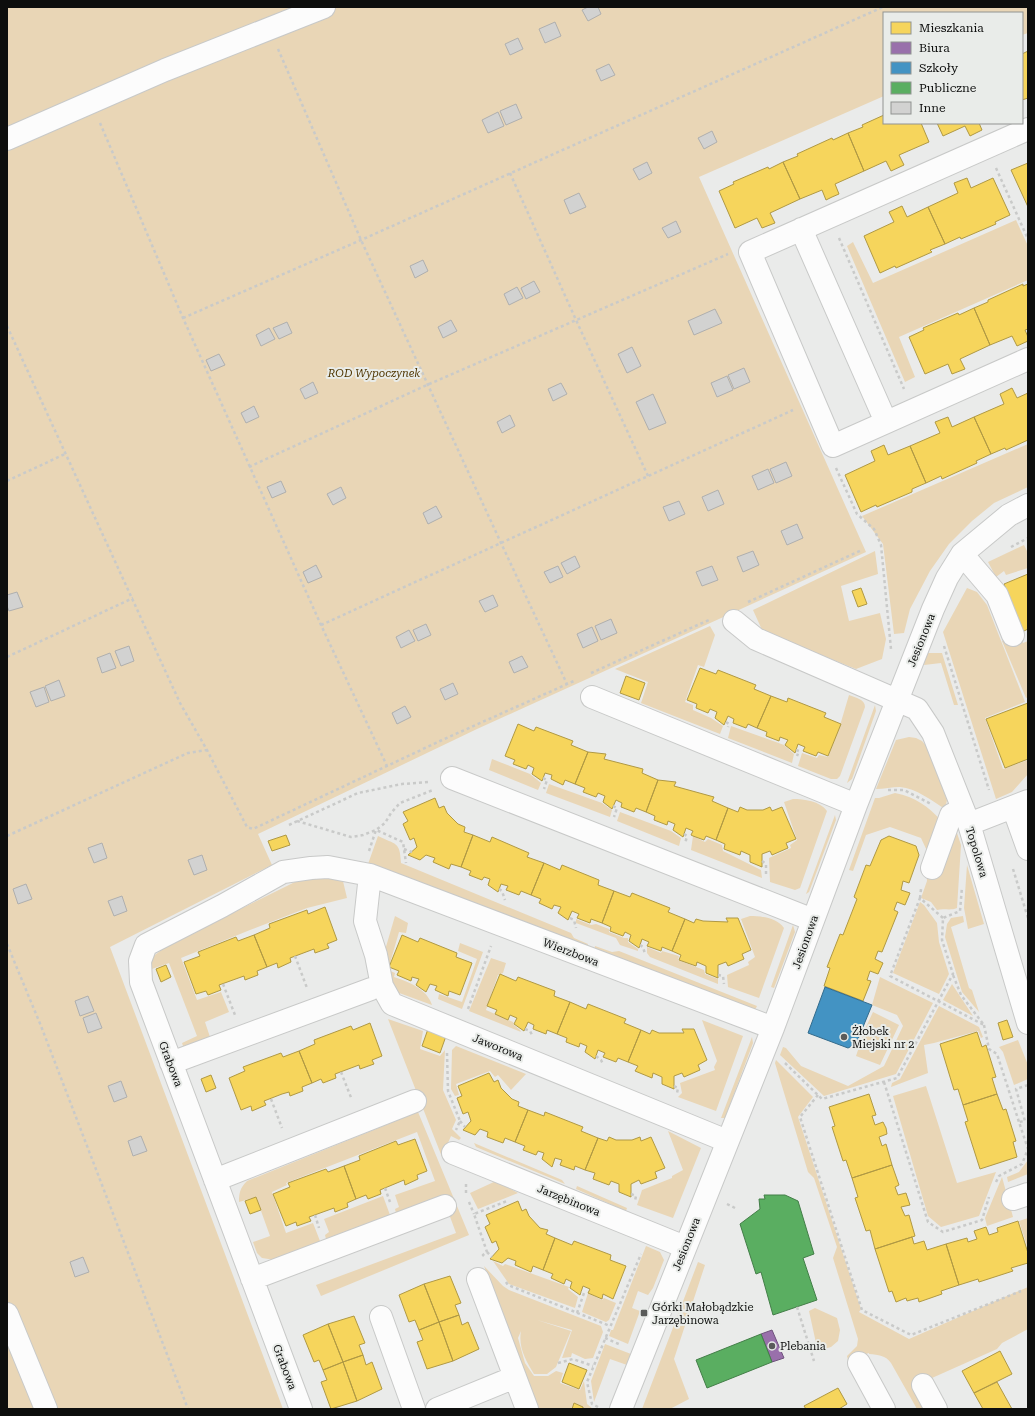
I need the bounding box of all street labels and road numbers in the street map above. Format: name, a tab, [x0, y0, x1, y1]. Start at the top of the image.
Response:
street label: Jesionowa	[905, 612, 938, 669]
street label: Topolowa	[963, 825, 990, 879]
street label: Jesionowa	[790, 914, 821, 971]
street label: Wierzbowa	[541, 936, 601, 969]
street label: Jaworowa	[471, 1031, 525, 1063]
street label: Grabowa	[156, 1040, 185, 1089]
street label: Jarzębinowa	[535, 1182, 602, 1219]
street label: Jesionowa	[670, 1216, 703, 1273]
street label: Grabowa	[270, 1343, 299, 1392]

